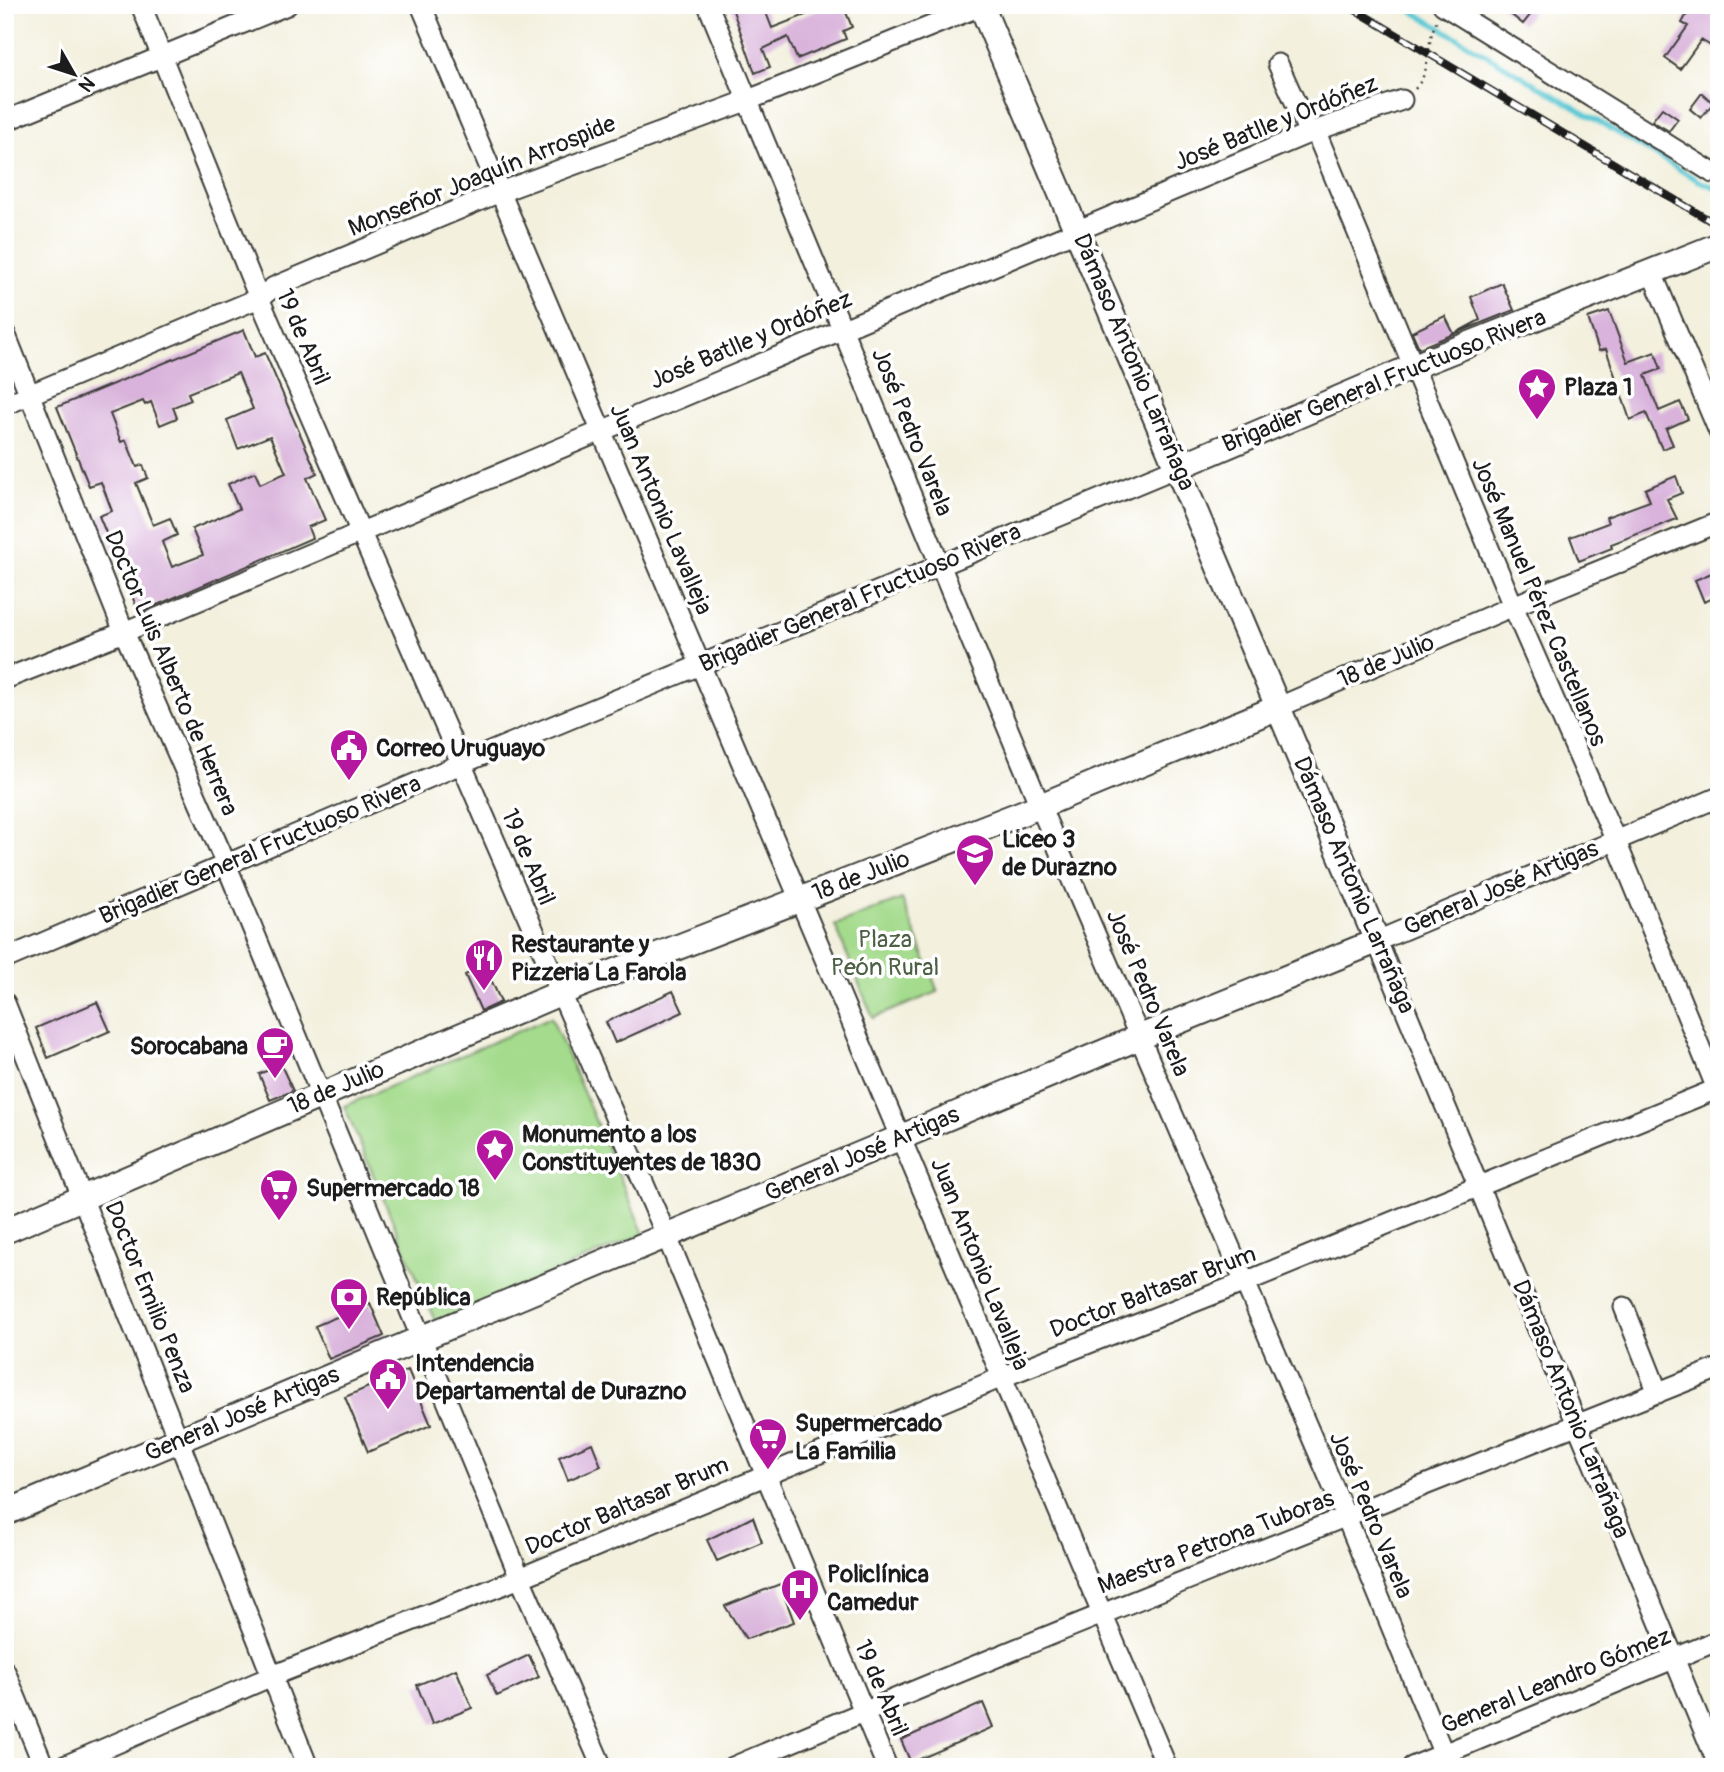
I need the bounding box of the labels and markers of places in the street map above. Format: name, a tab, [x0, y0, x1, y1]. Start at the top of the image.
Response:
place icon: Plaza 1	[1516, 366, 1558, 421]
place label: Plaza 1	[1564, 373, 1632, 402]
public building icon: Correo Uruguayo	[328, 727, 370, 782]
place label: Correo Uruguayo	[376, 734, 545, 763]
place label: Liceo 3 de Durazno	[1002, 825, 1117, 882]
school or university icon: Liceo 3 de Durazno	[954, 832, 996, 887]
place label: Restaurante y Pizzeria La Farola	[511, 930, 687, 987]
restaurant icon: Restaurante y Pizzeria La Farola	[463, 937, 505, 992]
cafe icon: Sorocabana	[254, 1025, 296, 1080]
place label: Sorocabana	[130, 1032, 248, 1061]
place label: Monumento a los Constituyentes de 1830	[522, 1120, 761, 1177]
place icon: Monumento a los Constituyentes de 1830	[474, 1127, 516, 1182]
supermarket icon: Supermercado 18	[258, 1167, 300, 1222]
place label: Supermercado 18	[306, 1174, 480, 1203]
bank icon: República	[328, 1276, 370, 1331]
place label: República	[376, 1283, 471, 1312]
place label: Intendencia Departamental de Durazno	[415, 1349, 687, 1406]
public building icon: Intendencia Departamental de Durazno	[367, 1356, 409, 1411]
place label: Supermercado La Familia	[795, 1409, 942, 1466]
supermarket icon: Supermercado La Familia	[747, 1416, 789, 1471]
place label: Policlínica Camedur	[827, 1560, 929, 1617]
hospital icon: Policlínica Camedur	[779, 1567, 821, 1622]

